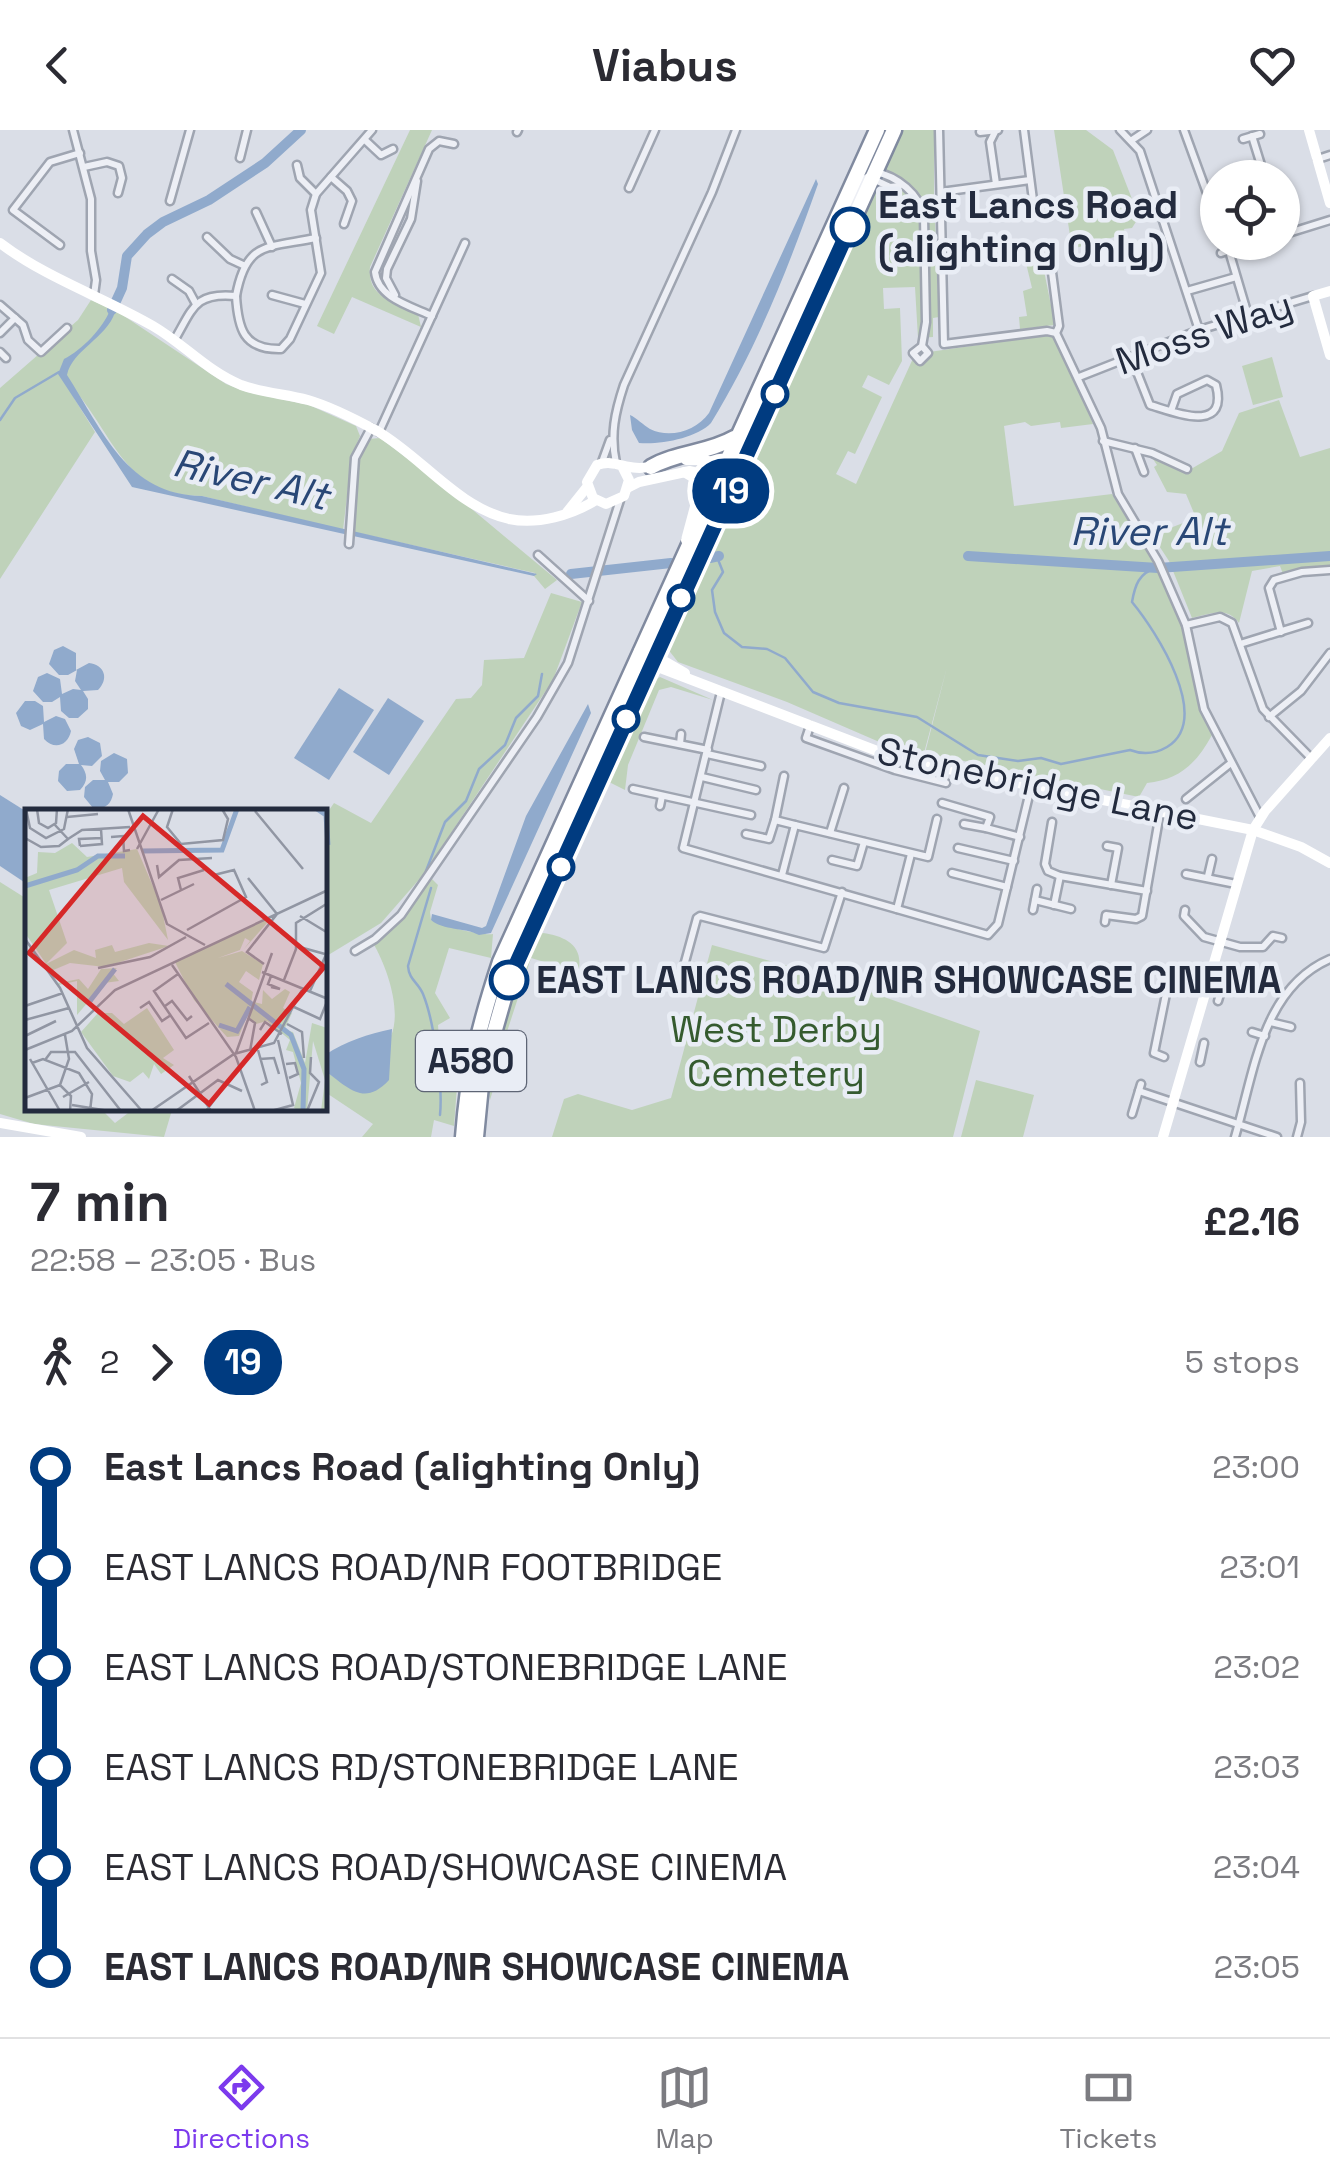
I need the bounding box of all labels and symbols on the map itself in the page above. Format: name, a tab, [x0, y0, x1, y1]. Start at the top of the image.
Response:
place label: East Lancs Road (alighting Only)	[878, 181, 1178, 273]
marker: East Lancs Road (alighting Only)	[831, 208, 869, 246]
street label: Moss Way	[1109, 280, 1299, 386]
unlabelled marker	[762, 381, 788, 407]
water label: River Alt	[168, 437, 337, 523]
line badge: 19	[686, 458, 776, 524]
water label: River Alt	[1070, 506, 1231, 557]
unlabelled marker	[668, 585, 694, 611]
unlabelled marker	[613, 706, 639, 732]
street label: Stonebridge Lane	[873, 727, 1203, 841]
inset map	[25, 809, 328, 1112]
unlabelled marker	[548, 854, 574, 880]
place label: EAST LANCS ROAD/NR SHOWCASE CINEMA	[536, 956, 1281, 1004]
marker: EAST LANCS ROAD/NR SHOWCASE CINEMA	[490, 961, 528, 999]
park label: West Derby Cemetery	[670, 1005, 882, 1097]
road number: A580	[416, 1031, 526, 1091]

